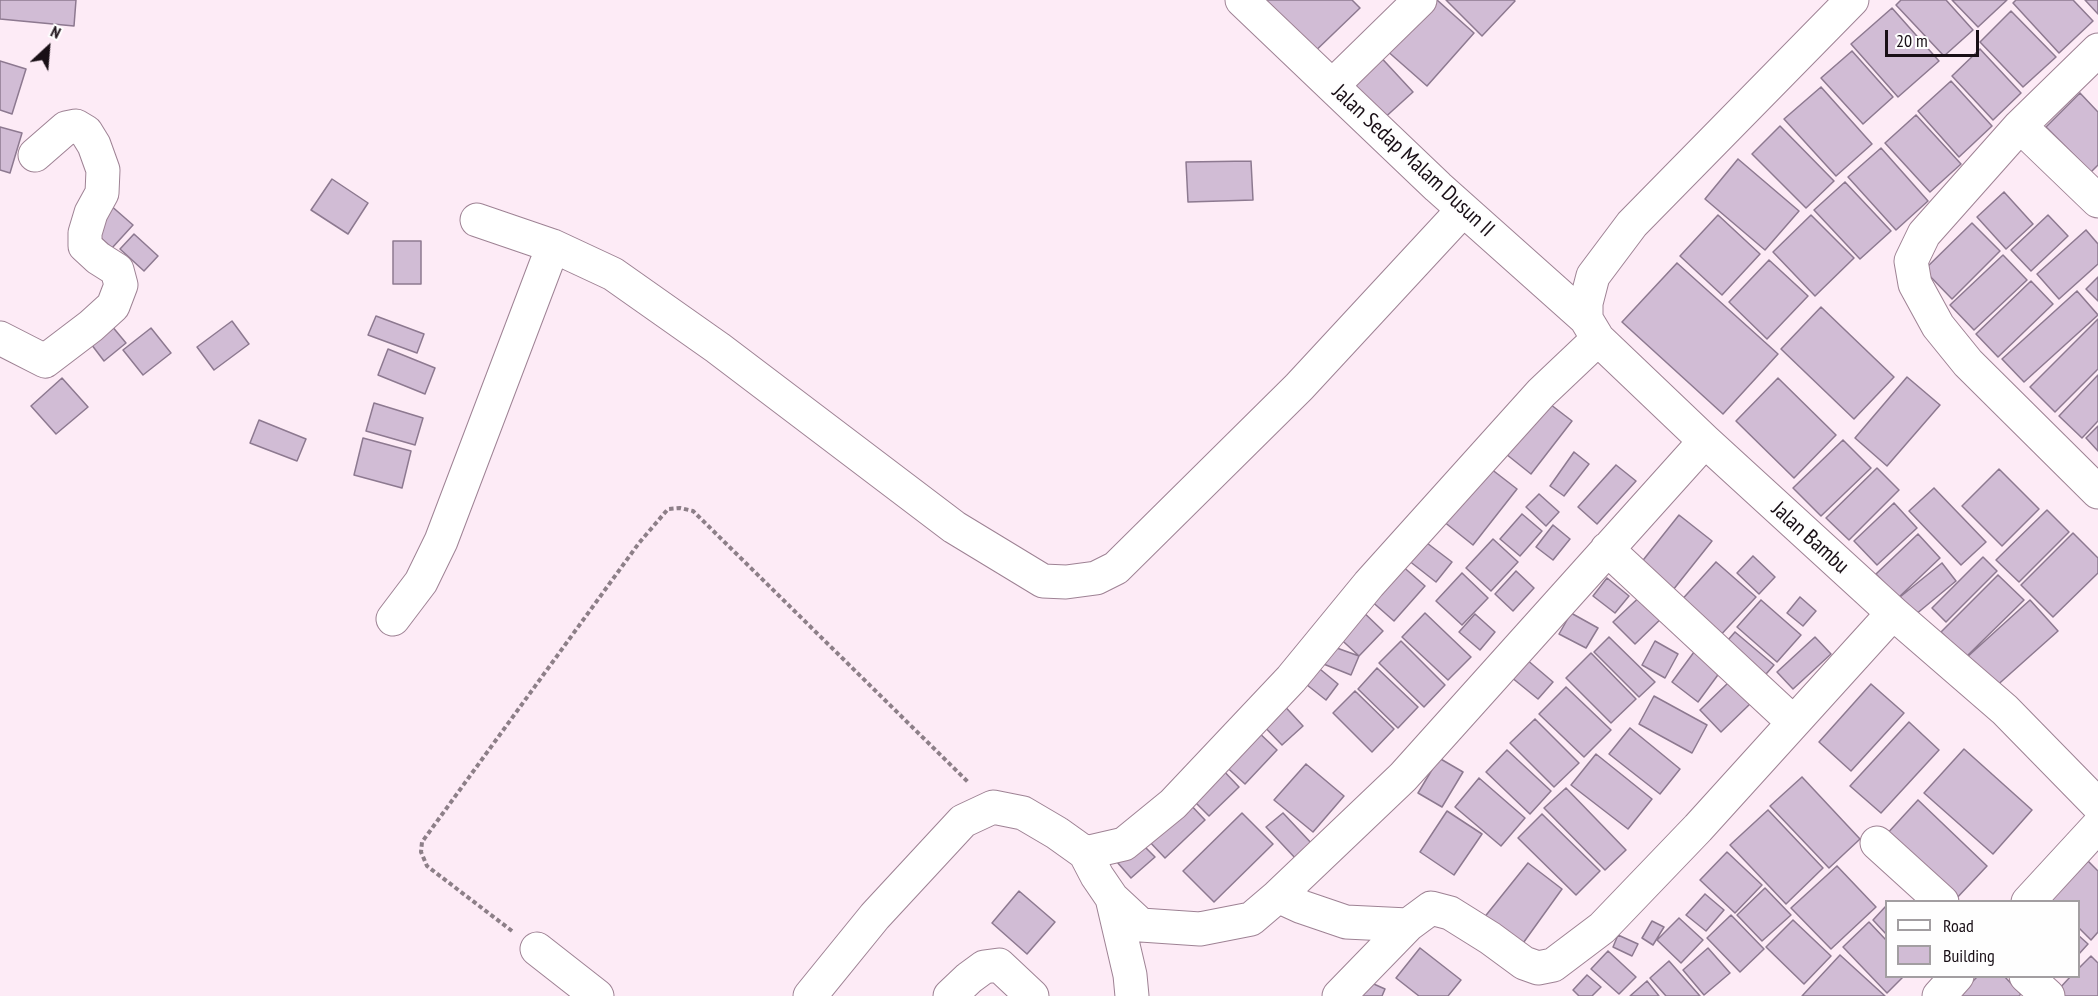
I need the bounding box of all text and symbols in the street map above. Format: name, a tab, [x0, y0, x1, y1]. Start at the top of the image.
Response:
north arrow	[18, 18, 78, 78]
scale bar	[1888, 18, 1982, 56]
text: N	[48, 21, 64, 43]
text: 20 m	[1896, 29, 1928, 52]
street label: Jalan Sedap Malam Dusun II	[1327, 79, 1499, 243]
street label: Jalan Bambu	[1766, 496, 1854, 580]
legend	[1885, 900, 2080, 978]
text: Road	[1943, 914, 1974, 937]
text: Building	[1943, 944, 1995, 967]

